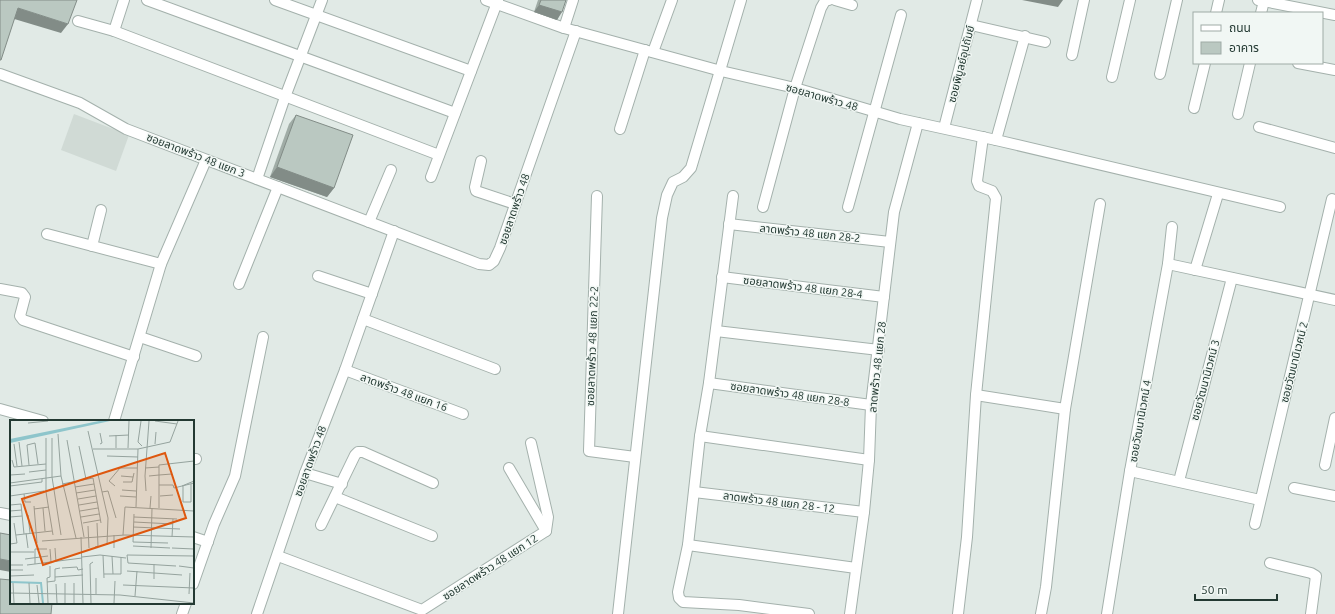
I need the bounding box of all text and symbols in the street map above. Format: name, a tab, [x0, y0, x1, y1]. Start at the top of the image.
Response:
legend	[1193, 12, 1323, 64]
text: ถนน	[1229, 21, 1251, 34]
street label: ซอยพิบูลย์อุปถัมย์	[946, 24, 977, 104]
text: อาคาร	[1229, 41, 1259, 54]
street label: ซอยลาดพร้าว 48	[785, 81, 859, 113]
street label: ซอยลาดพร้าว 48 แยก 3	[145, 131, 247, 179]
street label: ซอยลาดพร้าว 48	[496, 172, 532, 246]
street label: ลาดพร้าว 48 แยก 28-2	[759, 222, 861, 244]
street label: ซอยลาดพร้าว 48 แยก 28-4	[743, 274, 863, 300]
street label: ซอยลาดพร้าว 48 แยก 22-2	[584, 286, 600, 406]
street label: ซอยวัฒนานิเวศน์ 2	[1278, 320, 1310, 404]
street label: ลาดพร้าว 48 แยก 28	[866, 321, 888, 413]
street label: ซอยวัฒนานิเวศน์ 3	[1188, 338, 1222, 422]
street label: ลาดพร้าว 48 แยก 16	[359, 371, 449, 413]
street label: ซอยวัฒนานิเวศน์ 4	[1127, 379, 1153, 463]
street label: ซอยลาดพร้าว 48 แยก 28-8	[730, 380, 850, 408]
inset map	[10, 420, 194, 604]
street label: ซอยลาดพร้าว 48	[292, 424, 328, 498]
street label: ลาดพร้าว 48 แยก 28 - 12	[722, 489, 836, 515]
street label: ซอยลาดพร้าว 48 แยก 12	[440, 532, 540, 602]
scale bar	[1195, 576, 1277, 602]
text: 50 m	[1201, 583, 1228, 596]

